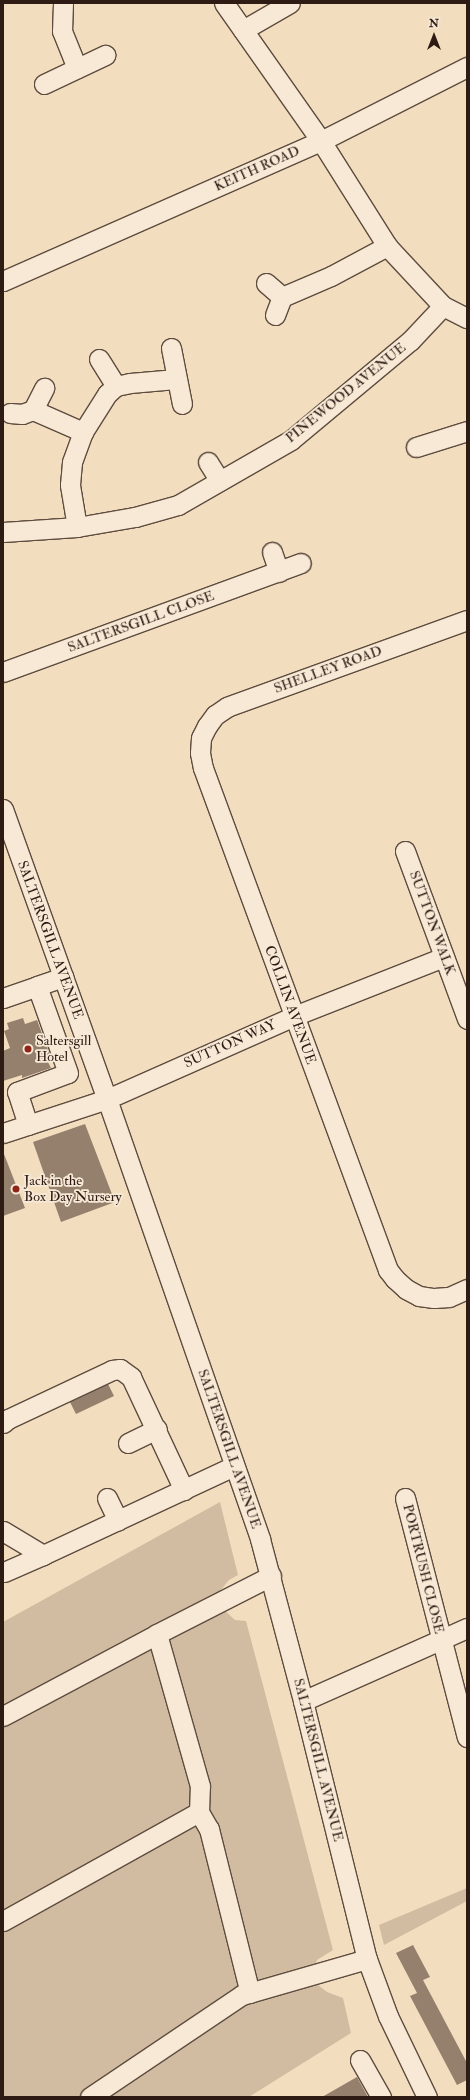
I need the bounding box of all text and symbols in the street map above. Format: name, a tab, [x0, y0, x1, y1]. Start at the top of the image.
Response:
north arrow	[414, 16, 454, 56]
text: N	[429, 17, 439, 30]
street label: KEITH ROAD	[212, 143, 302, 195]
street label: PINEWOOD AVENUE	[283, 339, 409, 447]
street label: SALTERSGILL CLOSE	[66, 588, 216, 656]
street label: SHELLEY ROAD	[272, 643, 384, 697]
street label: SALTERSGILL AVENUE	[14, 859, 86, 1021]
street label: SUTTON WALK	[405, 869, 459, 977]
street label: COLLIN AVENUE	[261, 943, 319, 1067]
street label: SUTTON WAY	[181, 1016, 279, 1072]
place label: Saltersgill Hotel	[36, 1033, 91, 1066]
marker: Saltersgill Hotel	[23, 1044, 33, 1054]
place label: Jack in the Box Day Nursery	[24, 1173, 122, 1206]
marker: Jack in the Box Day Nursery	[11, 1184, 21, 1194]
street label: SALTERSGILL AVENUE	[194, 1367, 264, 1531]
street label: PORTRUSH CLOSE	[399, 1503, 447, 1635]
street label: SALTERSGILL AVENUE	[290, 1677, 346, 1843]

